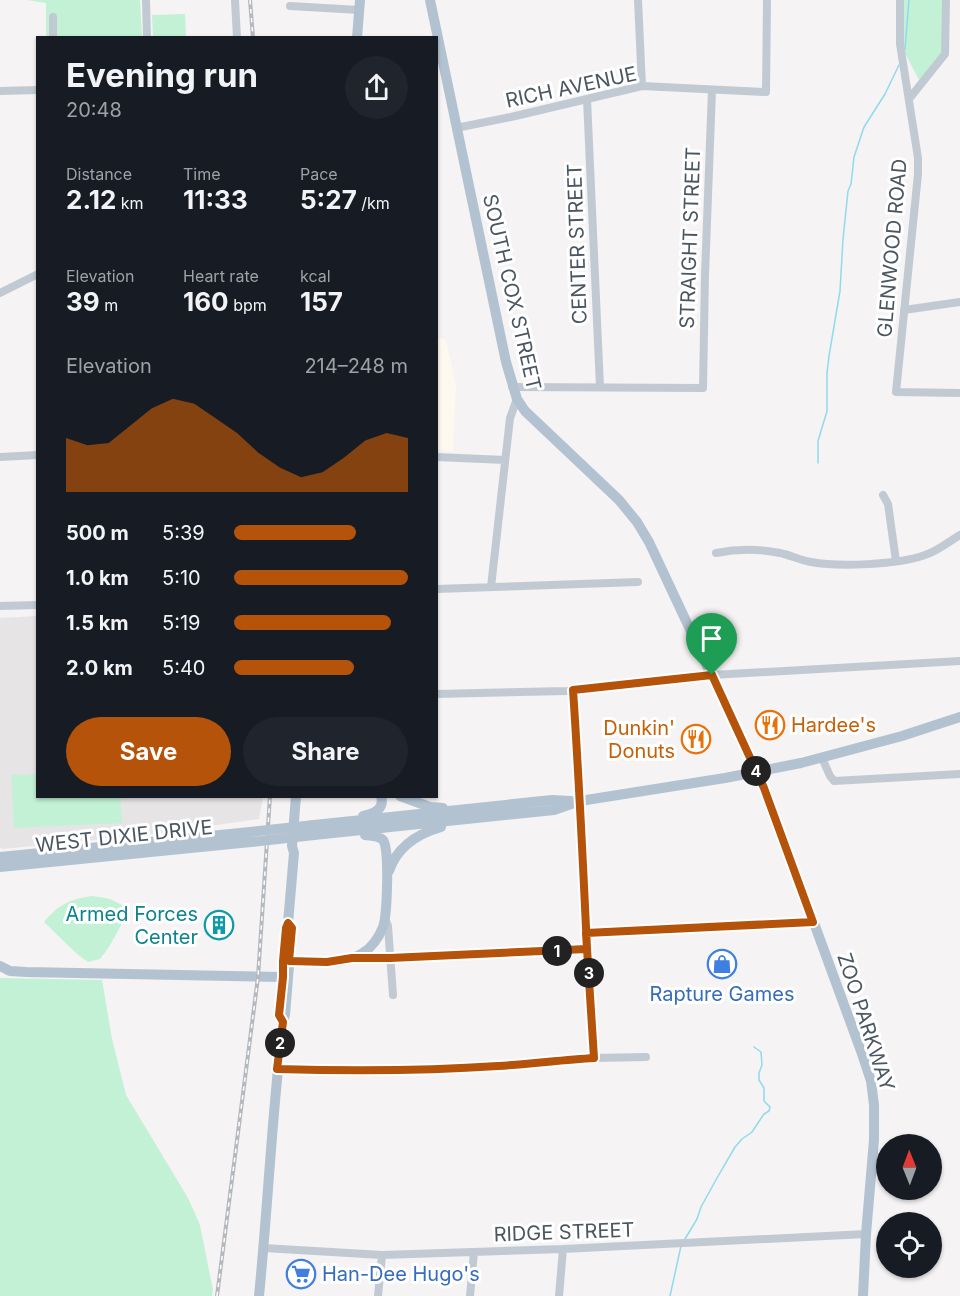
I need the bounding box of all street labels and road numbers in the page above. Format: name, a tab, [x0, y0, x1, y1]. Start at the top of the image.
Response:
street label: RICH AVENUE	[503, 61, 639, 113]
street label: STRAIGHT STREET	[675, 147, 705, 329]
street label: GLENWOOD ROAD	[872, 158, 912, 338]
street label: CENTER STREET	[562, 163, 592, 325]
street label: SOUTH COX STREET	[478, 192, 546, 392]
street label: WEST DIXIE DRIVE	[34, 815, 214, 857]
street label: ZOO PARKWAY	[832, 950, 900, 1095]
street label: RIDGE STREET	[493, 1218, 635, 1246]

